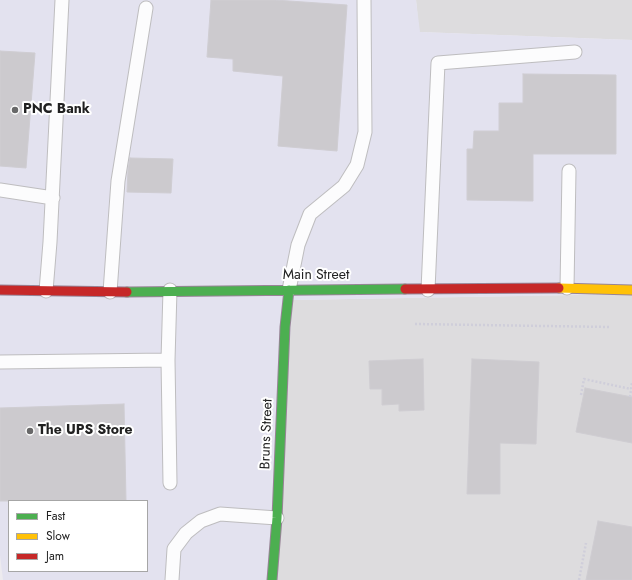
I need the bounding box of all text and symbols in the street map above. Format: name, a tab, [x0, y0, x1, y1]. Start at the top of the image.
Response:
place label: PNC Bank	[23, 102, 90, 118]
marker: PNC Bank	[10, 105, 20, 115]
street label: Main Street	[283, 268, 349, 284]
street label: Bruns Street	[257, 398, 277, 470]
place label: The UPS Store	[38, 423, 133, 439]
marker: The UPS Store	[25, 426, 35, 436]
legend	[8, 500, 148, 572]
text: Fast	[46, 507, 65, 525]
text: Slow	[46, 527, 70, 545]
text: Jam	[46, 547, 64, 565]

